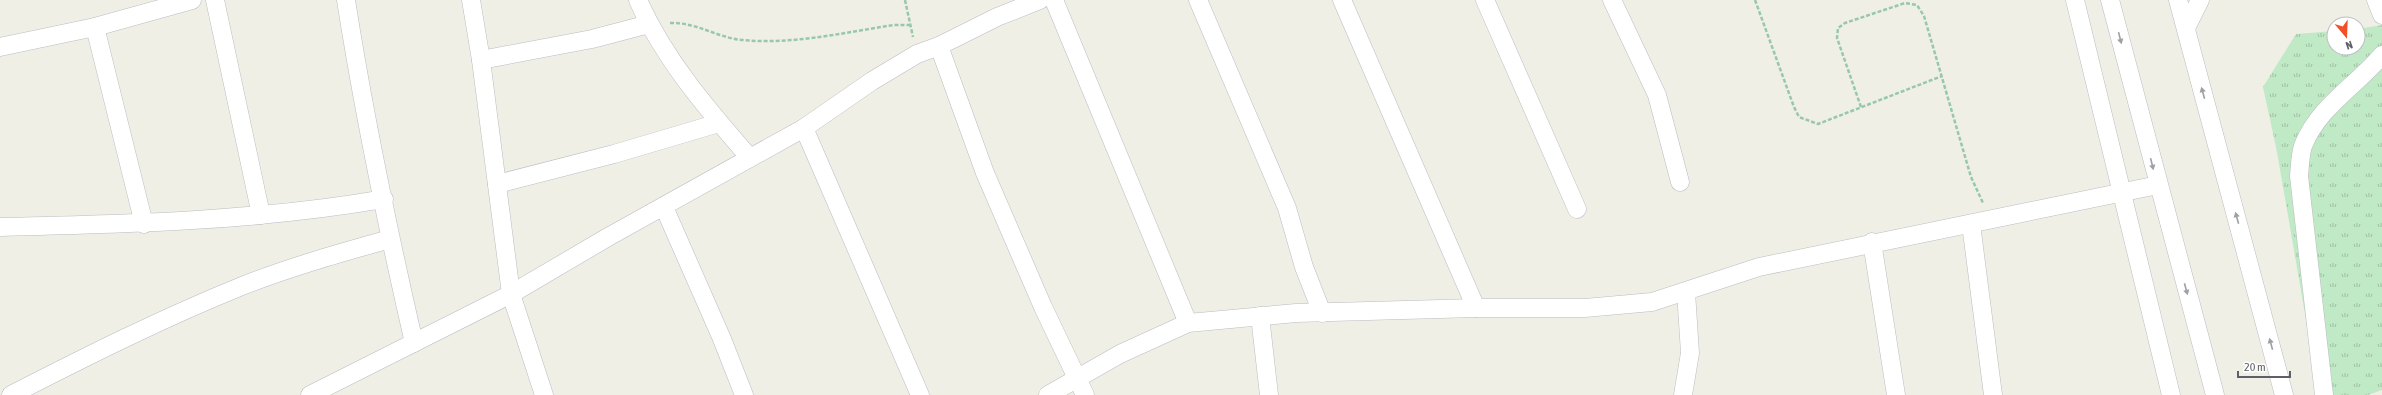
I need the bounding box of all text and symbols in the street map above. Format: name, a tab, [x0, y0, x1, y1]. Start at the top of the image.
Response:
north arrow	[2326, 16, 2366, 56]
one-way arrow	[2117, 32, 2123, 44]
text: N	[2344, 39, 2354, 52]
one-way arrow	[2200, 86, 2206, 98]
one-way arrow	[2150, 157, 2156, 170]
one-way arrow	[2234, 212, 2240, 224]
one-way arrow	[2183, 283, 2189, 295]
one-way arrow	[2267, 337, 2273, 350]
scale bar	[2238, 353, 2290, 379]
text: 20 m	[2244, 360, 2266, 374]

